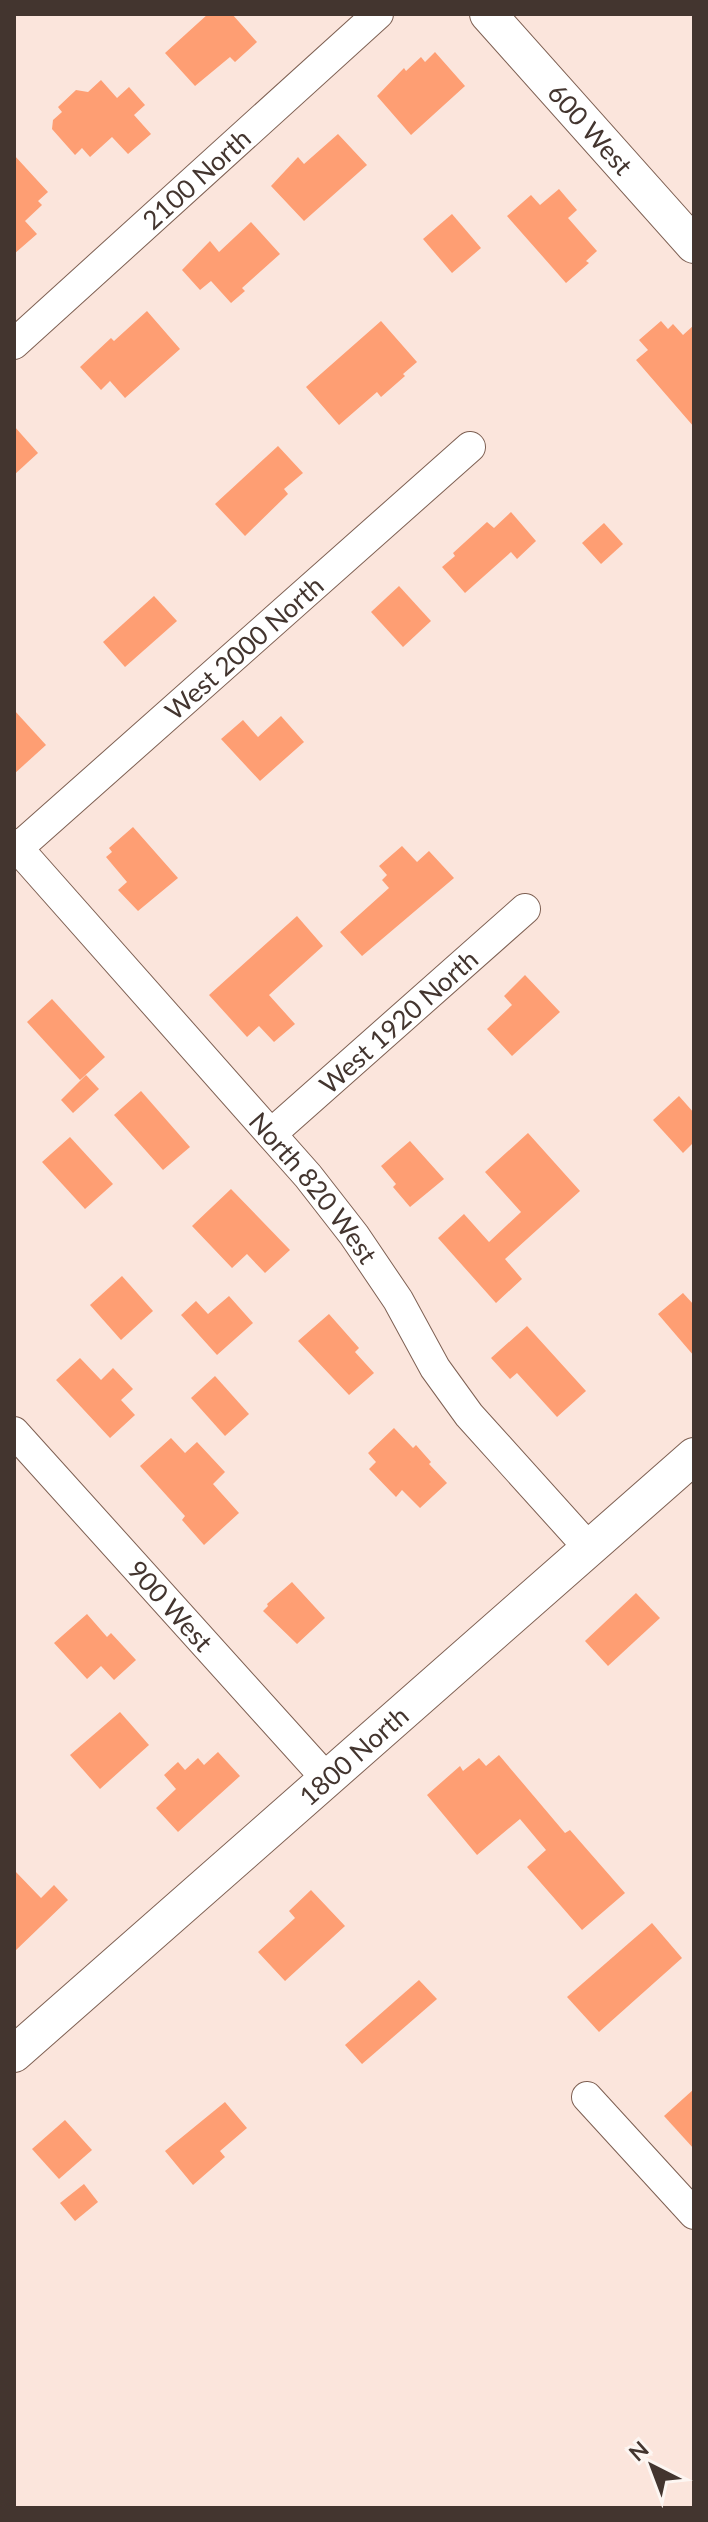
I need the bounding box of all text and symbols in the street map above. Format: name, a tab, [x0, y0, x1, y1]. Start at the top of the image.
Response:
street label: 600 West	[541, 77, 640, 182]
street label: 2100 North	[136, 122, 257, 236]
street label: West 2000 North	[158, 569, 330, 726]
street label: West 1920 North	[312, 943, 484, 1100]
street label: North 820 West	[243, 1105, 385, 1270]
street label: 900 West	[122, 1554, 220, 1658]
street label: 1800 North	[292, 1699, 415, 1812]
north arrow	[612, 2426, 692, 2506]
text: N	[623, 2435, 654, 2466]

